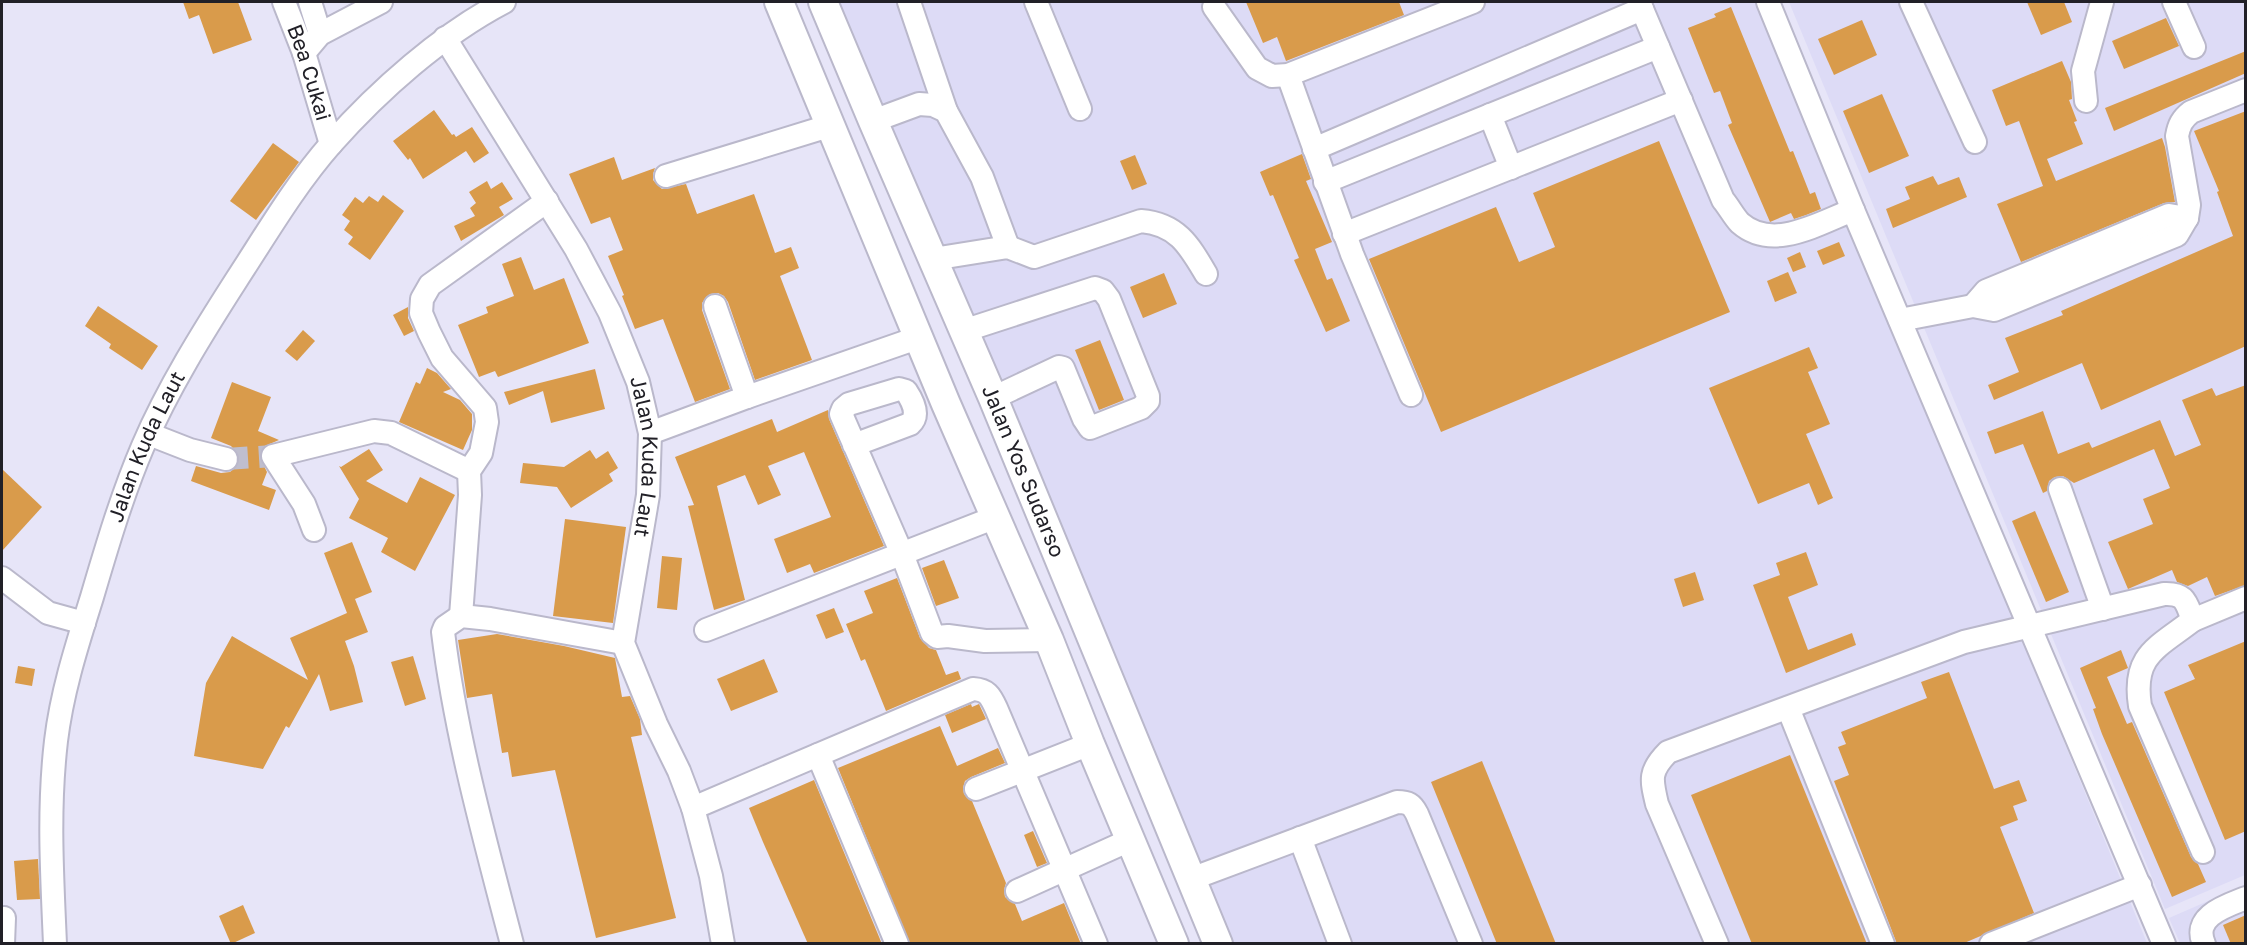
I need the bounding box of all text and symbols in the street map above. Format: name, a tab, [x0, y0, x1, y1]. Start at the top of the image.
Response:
street label: Bea Cukai	[282, 20, 337, 124]
street label: Jalan Kuda Laut	[102, 366, 190, 525]
street label: Jalan Kuda Laut	[625, 373, 664, 539]
street label: Jalan Yos Sudarso	[977, 381, 1071, 561]

